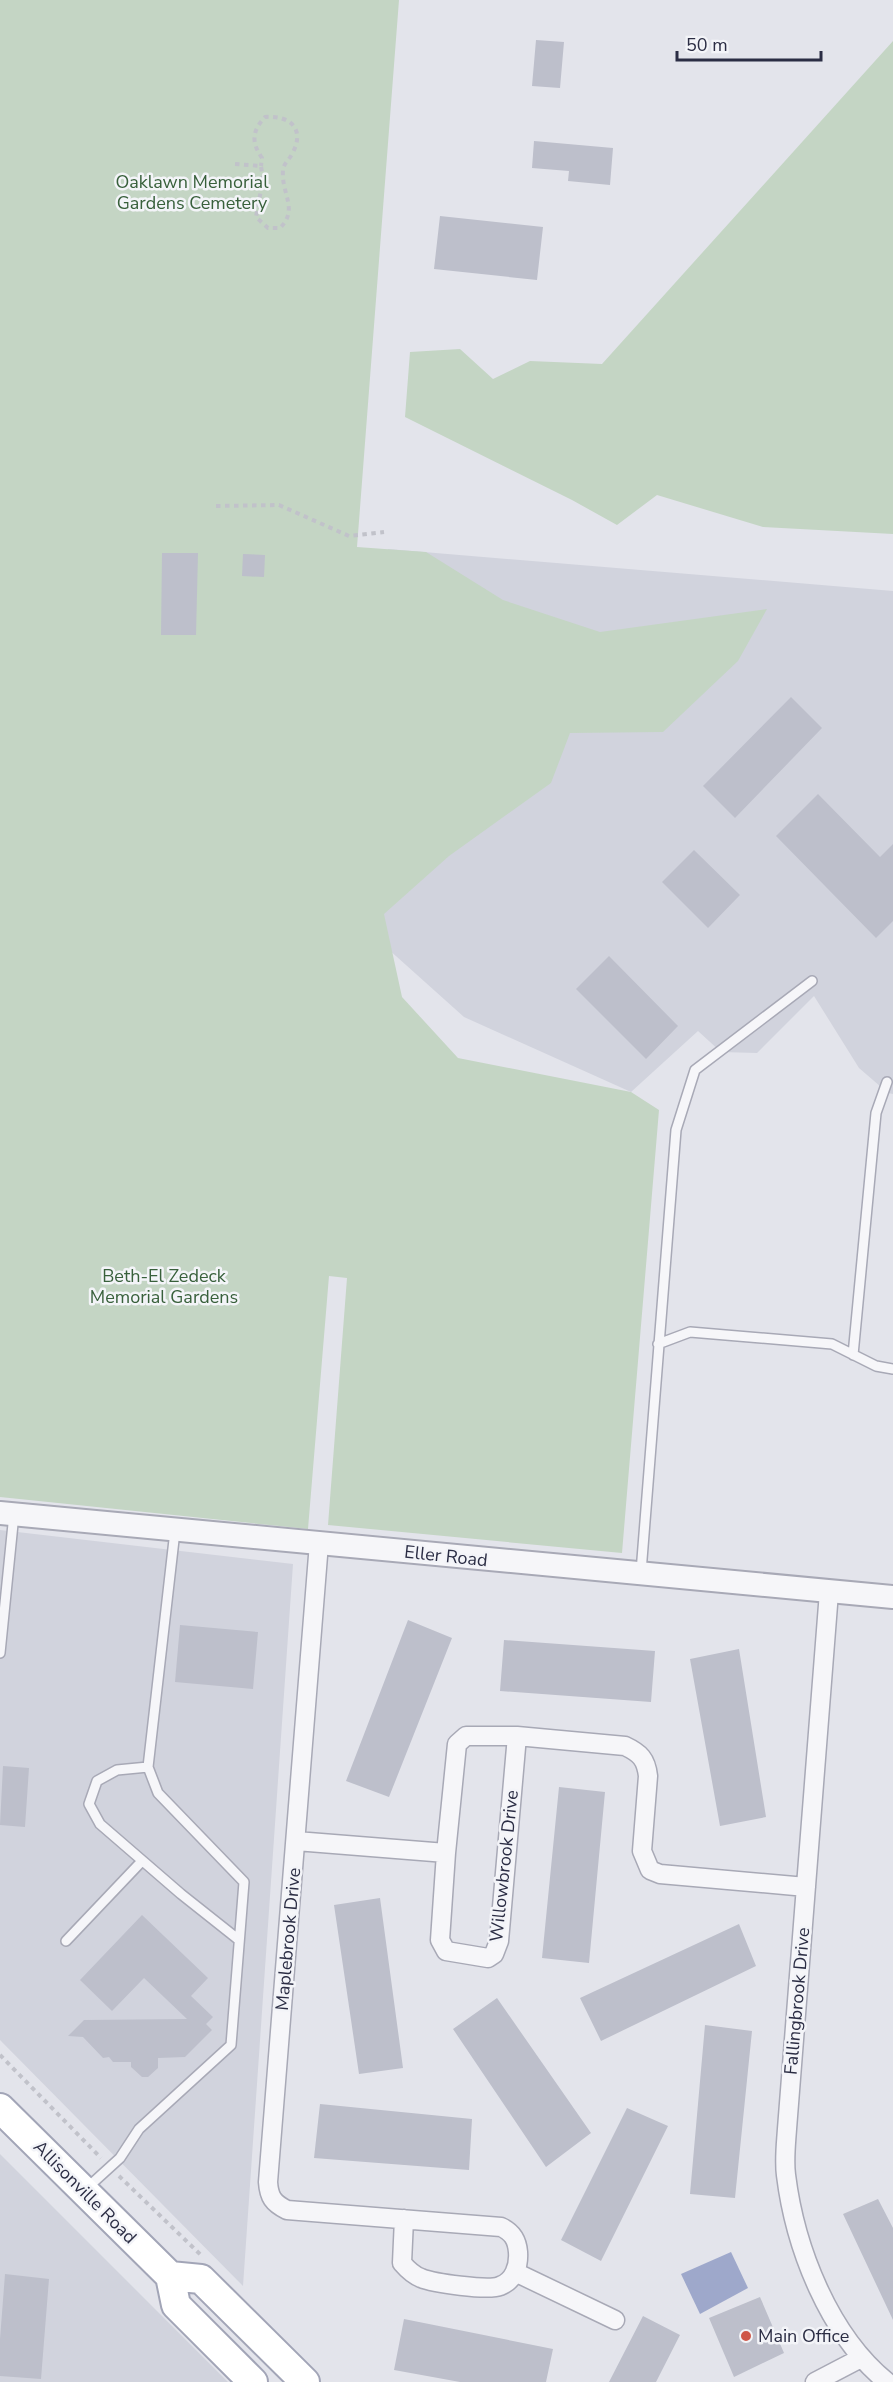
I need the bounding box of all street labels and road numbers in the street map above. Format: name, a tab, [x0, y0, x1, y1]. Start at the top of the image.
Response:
street label: Eller Road	[403, 1540, 489, 1572]
street label: Willowbrook Drive	[484, 1789, 524, 1943]
street label: Maplebrook Drive	[270, 1867, 306, 2011]
street label: Fallingbrook Drive	[779, 1926, 815, 2076]
street label: Allisonville Road	[28, 2135, 142, 2249]

